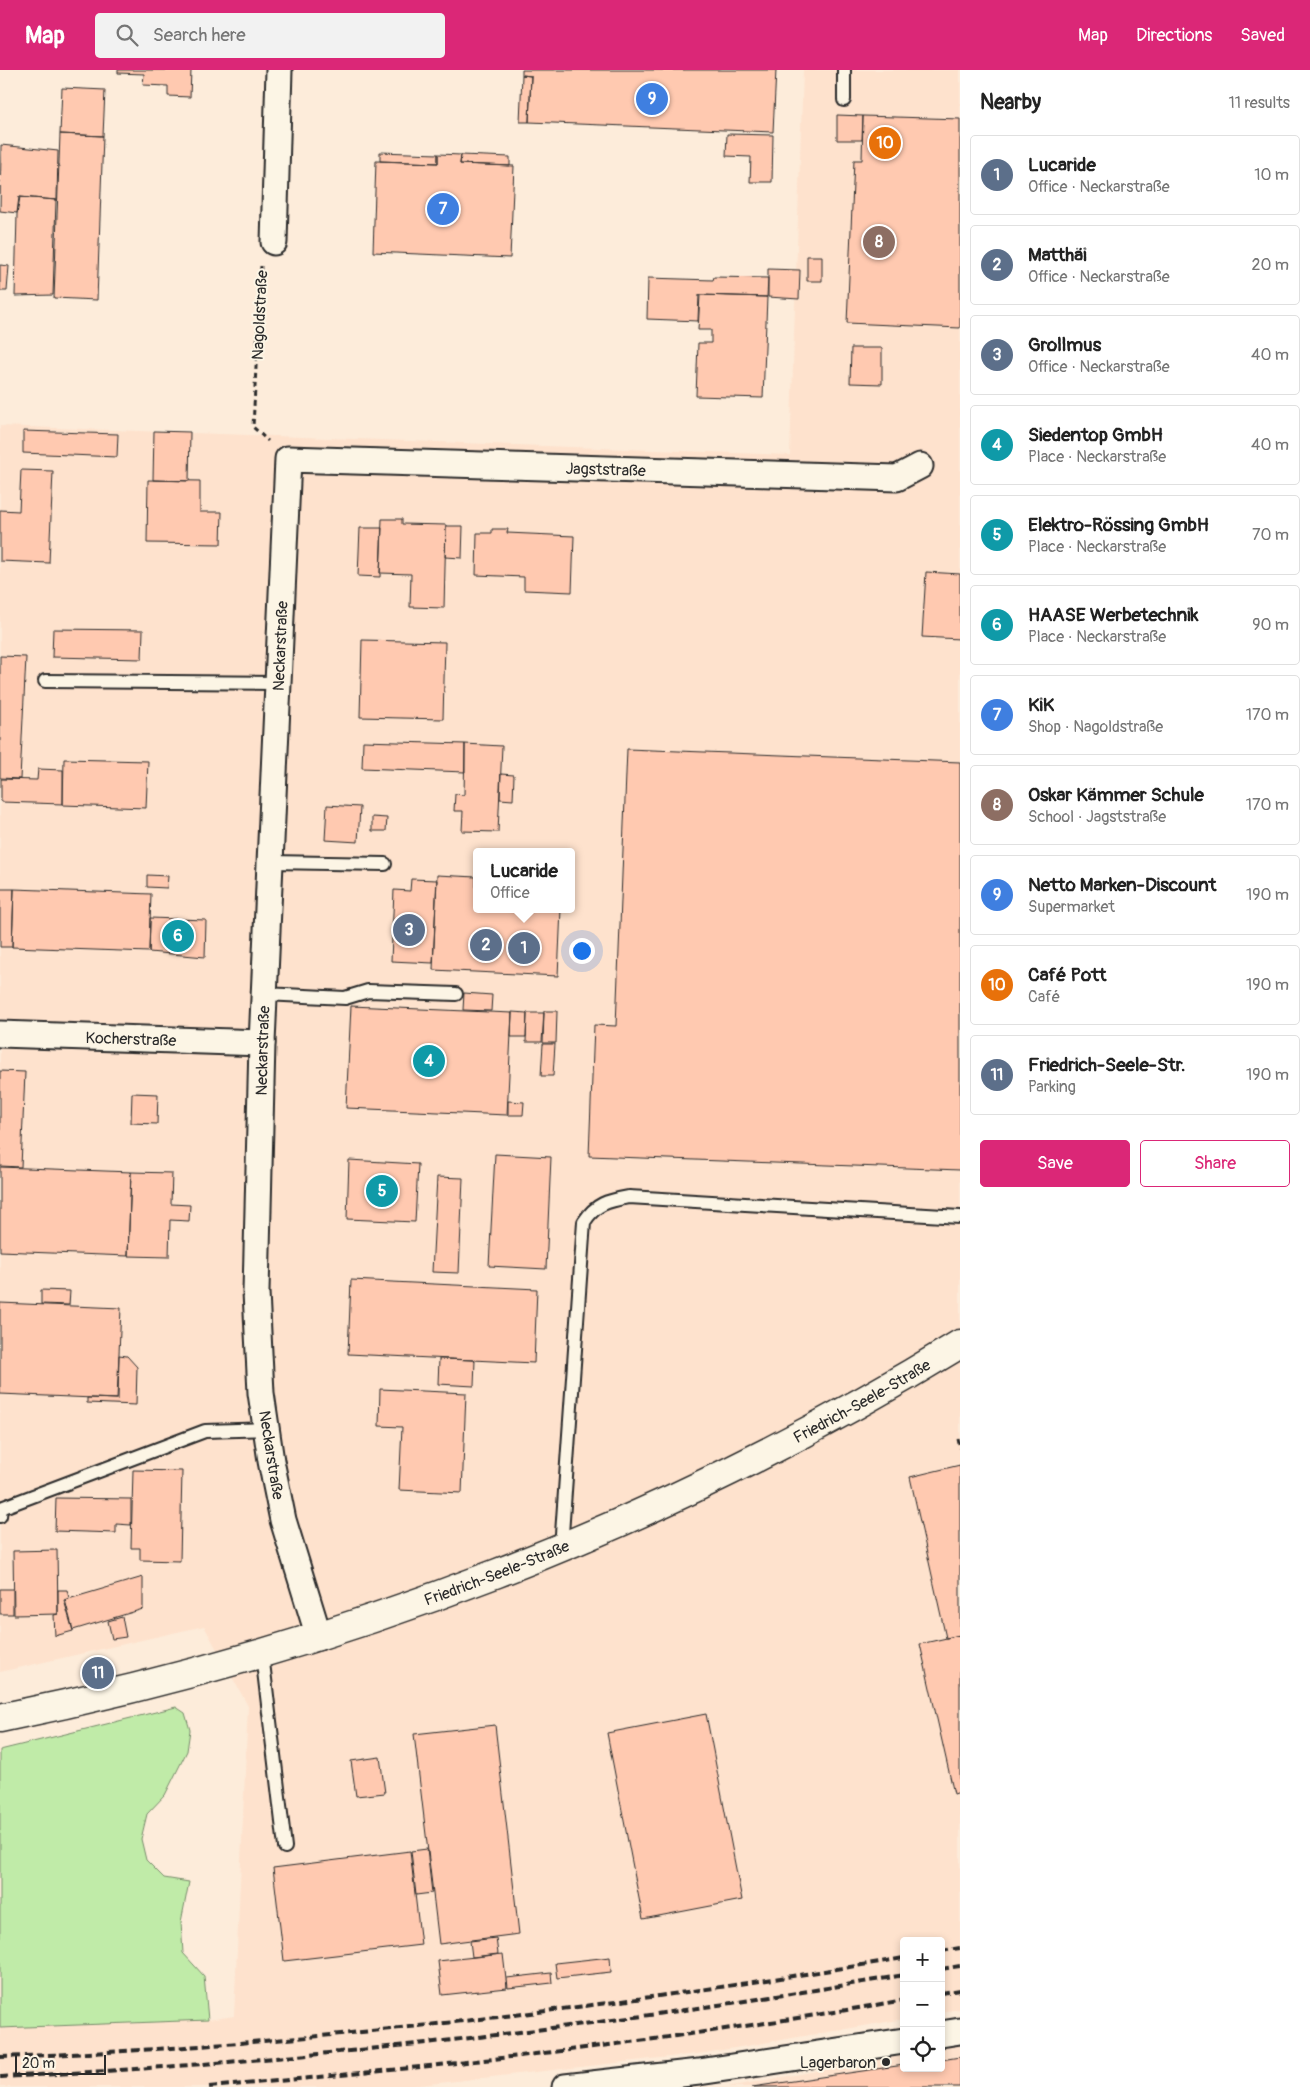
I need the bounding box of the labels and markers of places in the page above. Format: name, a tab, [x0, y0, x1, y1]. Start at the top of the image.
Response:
pin: 9	[636, 80, 668, 118]
pin: 10	[869, 124, 901, 162]
pin: 7	[427, 190, 459, 228]
pin: 8	[863, 223, 895, 261]
pin: 3	[393, 911, 425, 949]
pin: 6	[162, 917, 194, 955]
pin: 2	[470, 926, 502, 964]
pin: 1	[508, 929, 540, 967]
pin: 4	[413, 1042, 445, 1080]
pin: 5	[366, 1172, 398, 1210]
pin: 11	[82, 1654, 114, 1692]
place label: Lagerbaron	[800, 2053, 876, 2073]
marker: Lagerbaron	[880, 2056, 892, 2068]

